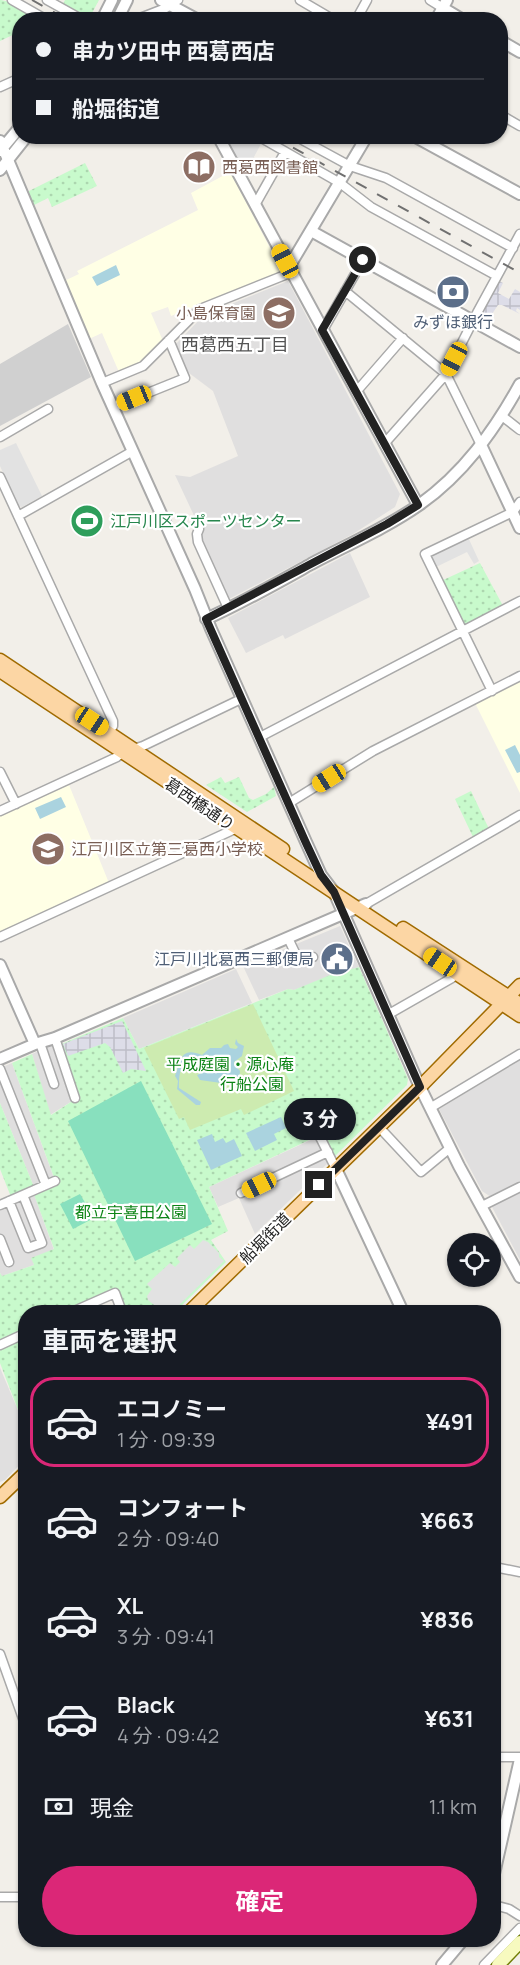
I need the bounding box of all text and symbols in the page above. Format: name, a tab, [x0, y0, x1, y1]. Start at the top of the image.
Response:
text: 串カツ田中 西葛西店	[72, 36, 274, 66]
text: 船堀街道	[72, 94, 160, 124]
library icon: 西葛西図書館	[181, 149, 217, 185]
place label: 西葛西図書館	[222, 156, 318, 178]
car	[269, 241, 301, 281]
route start	[349, 246, 376, 273]
bank icon: みずほ銀行	[435, 274, 471, 310]
school or university icon: 小島保育園	[261, 295, 297, 331]
place label: 小島保育園	[176, 302, 256, 324]
place label: みずほ銀行	[413, 311, 493, 333]
district label: 西葛西五丁目	[181, 332, 289, 356]
car	[438, 339, 470, 379]
car	[114, 383, 154, 413]
sports icon: 江戸川区スポーツセンター	[69, 503, 105, 539]
place label: 江戸川区スポーツセンター	[110, 510, 302, 532]
car	[72, 704, 112, 738]
car	[309, 761, 349, 795]
street label: 葛西橋通り	[161, 773, 239, 835]
school or university icon: 江戸川区立第三葛西小学校	[30, 831, 66, 867]
place label: 江戸川区立第三葛西小学校	[71, 838, 263, 860]
public building icon: 江戸川北葛西三郵便局	[319, 941, 355, 977]
car	[420, 944, 460, 980]
place label: 江戸川北葛西三郵便局	[154, 948, 314, 970]
park label: 平成庭園・源心庵	[166, 1053, 294, 1075]
park label: 行船公園	[220, 1073, 284, 1095]
callout: 3 分	[283, 1098, 355, 1140]
text: 3 分	[302, 1105, 338, 1132]
car	[239, 1169, 279, 1201]
route end	[305, 1171, 332, 1198]
park label: 都立宇喜田公園	[75, 1201, 187, 1223]
street label: 船堀街道	[235, 1208, 295, 1268]
map controls	[447, 1233, 501, 1287]
button: locate	[447, 1233, 501, 1287]
text: 車両を選択	[42, 1322, 177, 1359]
text: エコノミー	[117, 1394, 227, 1424]
icon: car	[45, 1395, 99, 1449]
text: ¥491	[426, 1407, 474, 1437]
text: 1 分 · 09:39	[117, 1426, 215, 1453]
text: コンフォート	[117, 1493, 248, 1523]
icon: car	[45, 1494, 99, 1548]
text: ¥663	[420, 1506, 474, 1536]
text: 2 分 · 09:40	[117, 1525, 220, 1552]
text: XL	[117, 1591, 143, 1621]
icon: car	[45, 1593, 99, 1647]
text: ¥836	[421, 1605, 474, 1635]
text: 3 分 · 09:41	[117, 1623, 215, 1650]
text: Black	[117, 1690, 174, 1720]
icon: car	[45, 1692, 99, 1746]
text: ¥631	[424, 1704, 474, 1734]
text: 4 分 · 09:42	[117, 1722, 219, 1749]
icon: cash	[42, 1790, 75, 1823]
text: 現金	[90, 1793, 134, 1823]
text: 1.1 km	[429, 1793, 477, 1820]
button: 確定	[42, 1866, 477, 1935]

